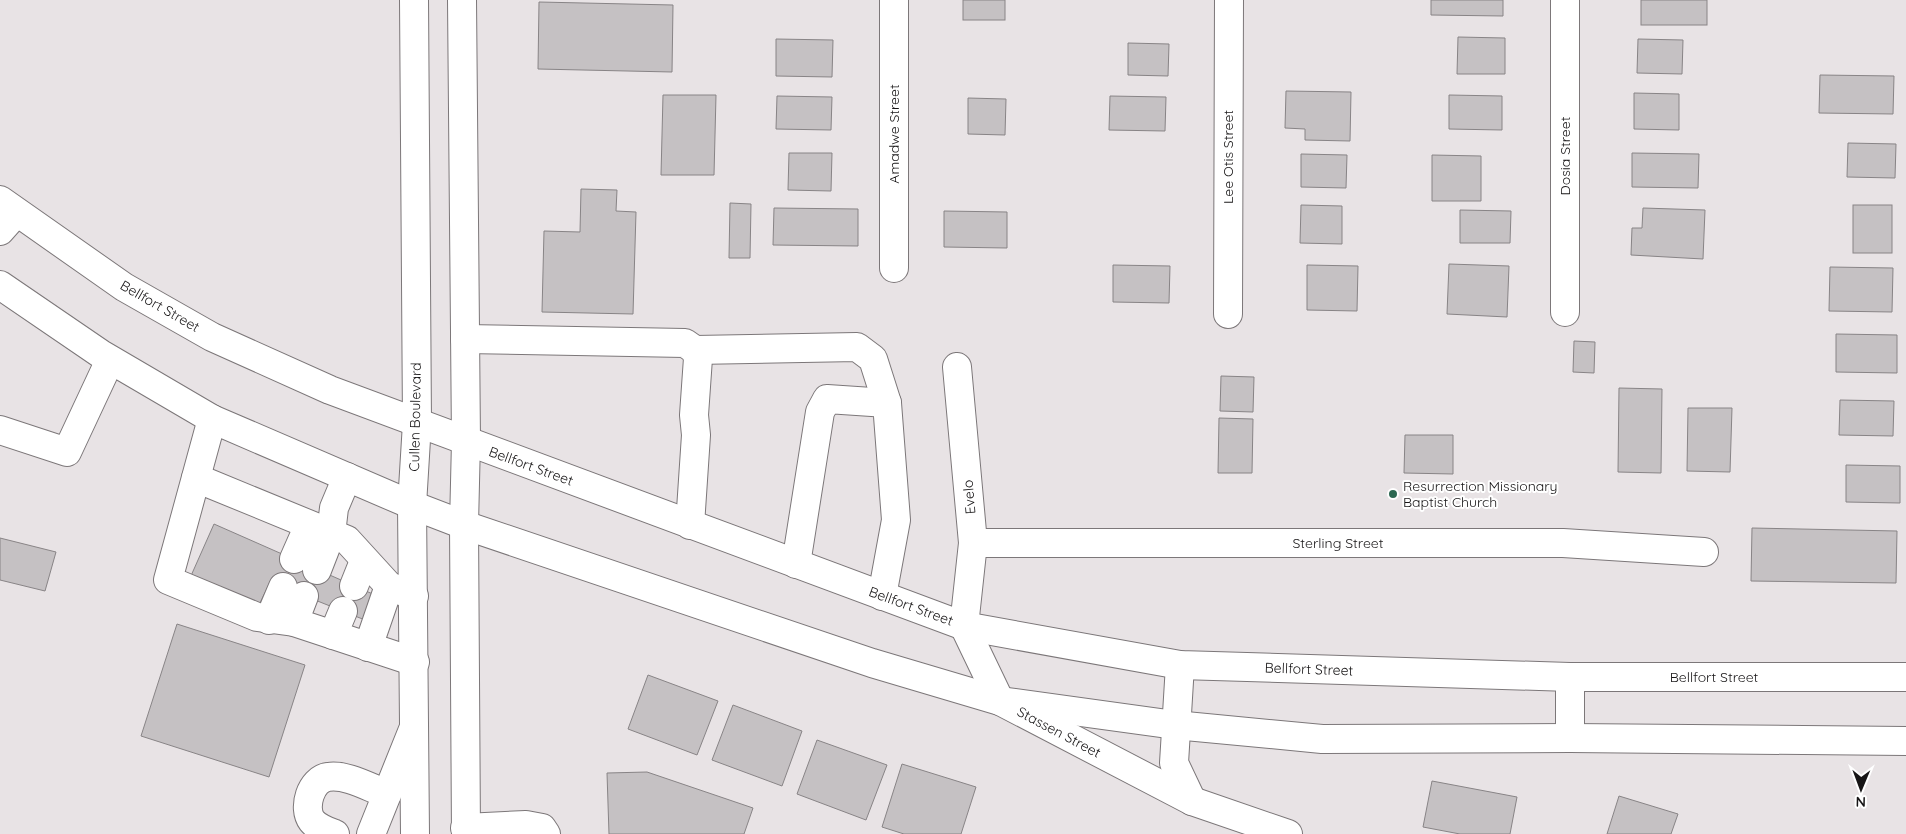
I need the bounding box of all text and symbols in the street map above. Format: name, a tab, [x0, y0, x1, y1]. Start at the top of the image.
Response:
street label: Amadwe Street	[885, 84, 903, 184]
street label: Lee Otis Street	[1219, 110, 1237, 204]
street label: Dosia Street	[1556, 116, 1574, 195]
street label: Bellfort Street	[117, 276, 203, 336]
street label: Cullen Boulevard	[405, 362, 425, 472]
street label: Bellfort Street	[486, 442, 576, 490]
place label: Resurrection Missionary Baptist Church	[1403, 477, 1558, 511]
street label: Evelo	[959, 479, 979, 515]
marker: Resurrection Missionary Baptist Church	[1387, 488, 1399, 500]
street label: Sterling Street	[1293, 534, 1384, 552]
street label: Bellfort Street	[866, 582, 956, 630]
street label: Bellfort Street	[1264, 658, 1354, 680]
street label: Bellfort Street	[1670, 668, 1759, 686]
street label: Stassen Street	[1014, 702, 1104, 762]
north arrow	[1836, 764, 1886, 814]
text: N	[1855, 793, 1866, 811]

